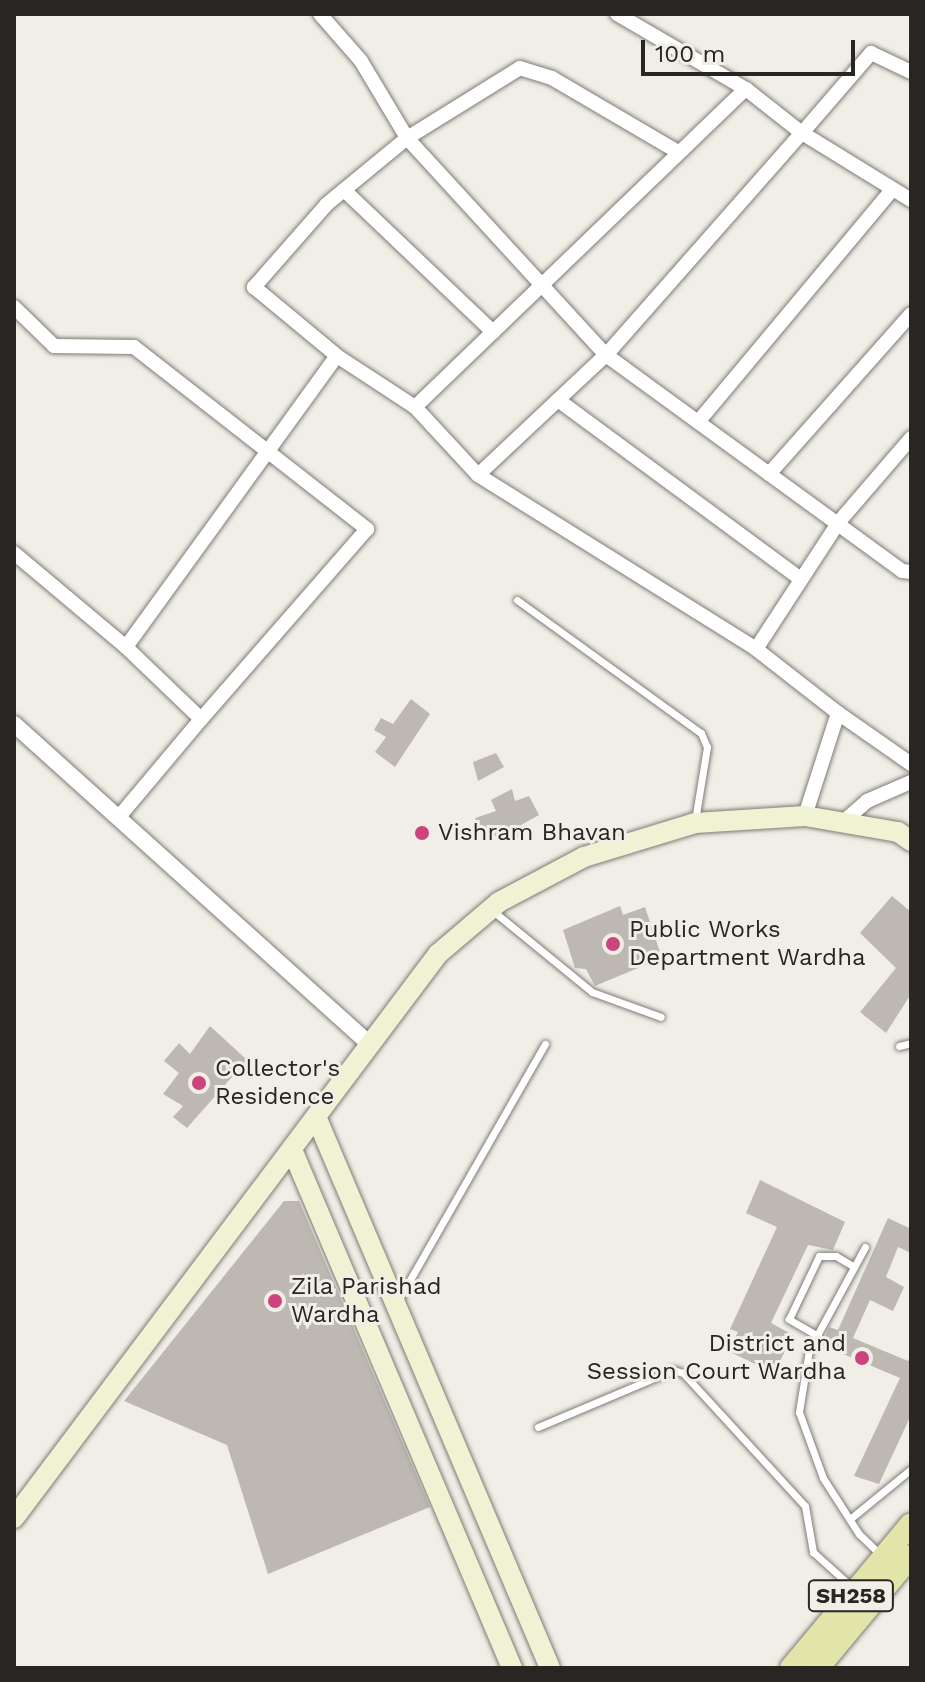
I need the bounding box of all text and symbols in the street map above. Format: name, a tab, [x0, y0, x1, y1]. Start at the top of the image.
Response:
scale bar	[645, 24, 859, 74]
text: 100 m	[655, 40, 725, 68]
place label: Vishram Bhavan	[438, 819, 626, 847]
marker: Vishram Bhavan	[413, 824, 431, 842]
place label: Public Works Department Wardha	[629, 916, 866, 972]
marker: Public Works Department Wardha	[604, 935, 622, 953]
place label: Collector's Residence	[215, 1055, 340, 1111]
marker: Collector's Residence	[190, 1074, 208, 1092]
place label: Zila Parishad Wardha	[291, 1273, 442, 1329]
marker: Zila Parishad Wardha	[266, 1292, 284, 1310]
place label: District and Session Court Wardha	[586, 1330, 846, 1386]
marker: District and Session Court Wardha	[853, 1349, 871, 1367]
road number: SH258	[807, 1578, 895, 1614]

